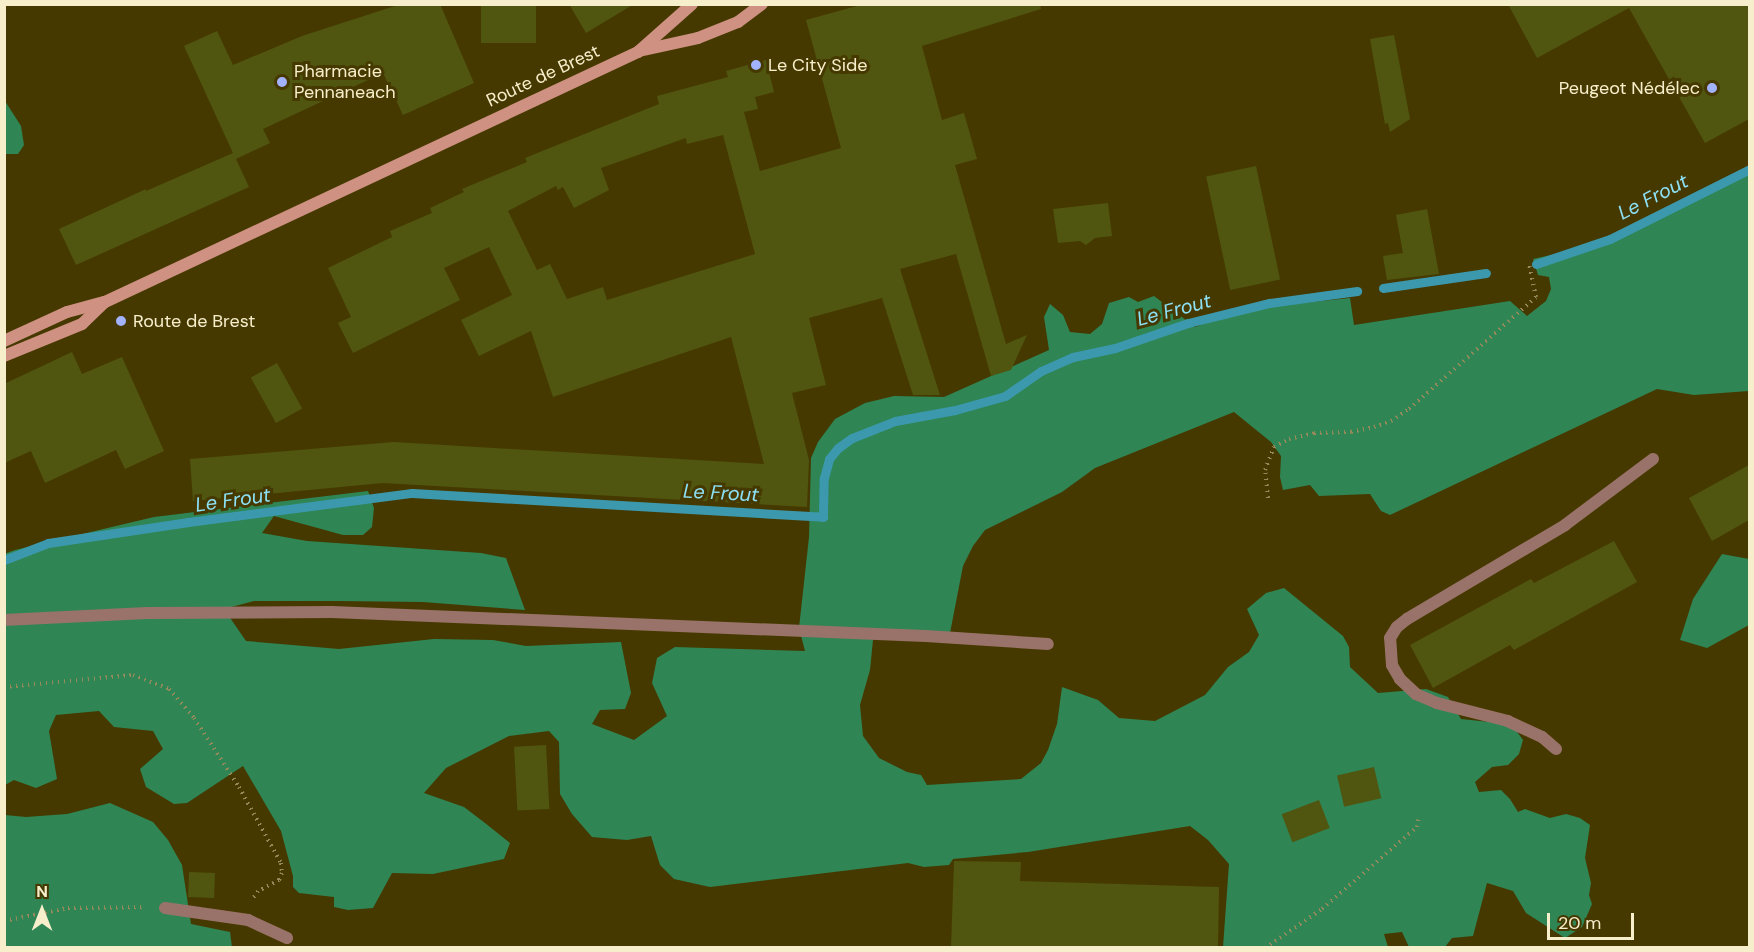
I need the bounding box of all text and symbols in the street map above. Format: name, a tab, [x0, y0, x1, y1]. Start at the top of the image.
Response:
street label: Route de Brest	[483, 40, 603, 112]
place label: Le City Side	[768, 54, 867, 76]
marker: Le City Side	[749, 58, 763, 72]
place label: Pharmacie Pennaneach	[294, 61, 396, 104]
marker: Pharmacie Pennaneach	[275, 75, 289, 89]
place label: Peugeot Nédélec	[1559, 77, 1700, 99]
marker: Peugeot Nédélec	[1705, 81, 1719, 95]
water label: Le Frout	[1614, 169, 1692, 225]
water label: Le Frout	[1134, 289, 1214, 331]
place label: Route de Brest	[133, 310, 255, 332]
marker: Route de Brest	[114, 314, 128, 328]
water label: Le Frout	[682, 479, 760, 507]
water label: Le Frout	[194, 483, 272, 517]
north arrow	[12, 880, 72, 940]
text: N	[36, 881, 48, 902]
scale bar	[1550, 901, 1637, 939]
text: 20 m	[1558, 911, 1601, 935]

